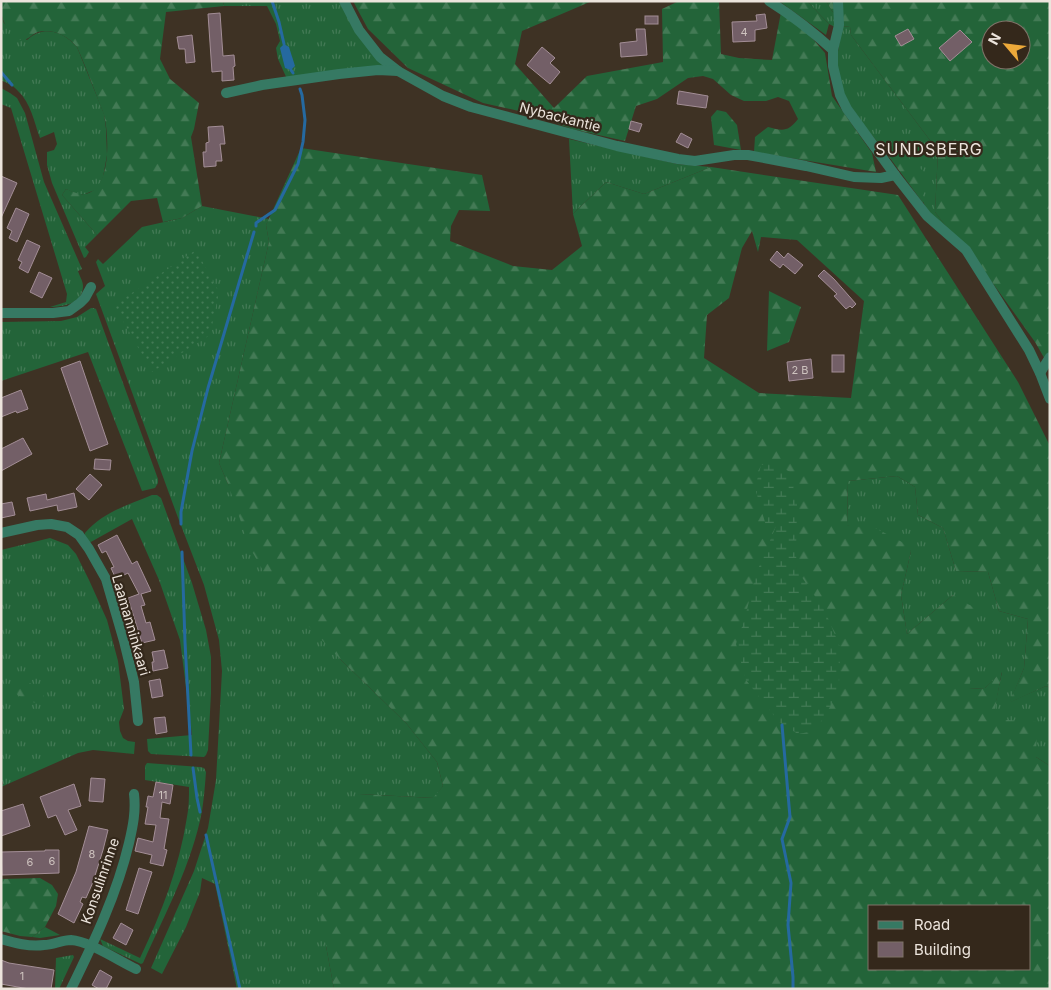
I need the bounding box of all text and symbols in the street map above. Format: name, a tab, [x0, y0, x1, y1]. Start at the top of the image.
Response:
north arrow	[981, 20, 1031, 70]
house number: 4	[740, 25, 748, 39]
text: N	[984, 30, 1004, 47]
street label: Nybackantie	[518, 98, 602, 135]
district label: SUNDSBERG	[875, 139, 983, 159]
house number: 2 B	[792, 363, 809, 377]
street label: Laamanninkaari	[109, 572, 154, 677]
house number: 11	[159, 788, 167, 802]
street label: Konsulinrinne	[77, 836, 122, 926]
house number: 8	[89, 847, 96, 861]
house number: 6	[49, 854, 56, 868]
house number: 6	[27, 855, 34, 869]
legend	[868, 905, 1031, 970]
text: Road	[914, 915, 950, 934]
text: Building	[914, 940, 971, 959]
house number: 1	[20, 969, 24, 983]

